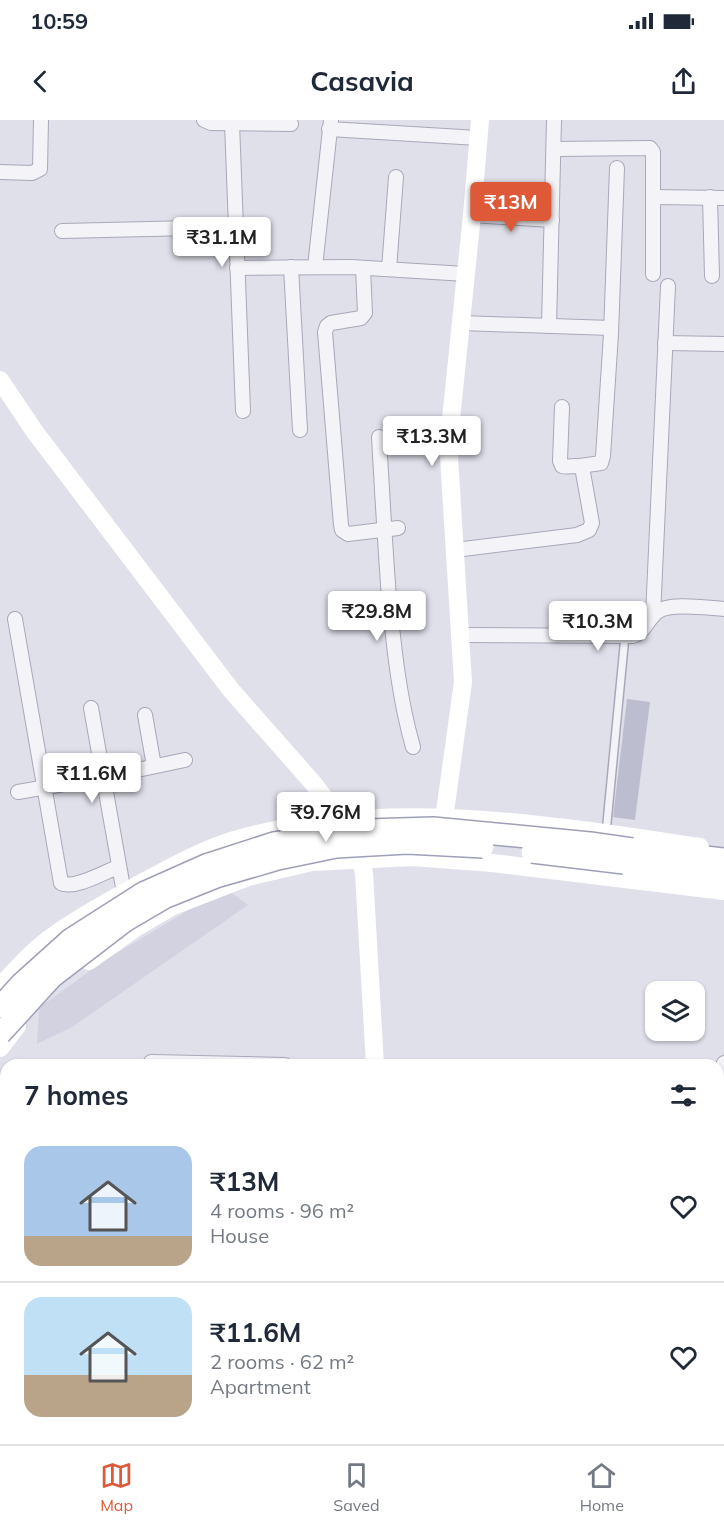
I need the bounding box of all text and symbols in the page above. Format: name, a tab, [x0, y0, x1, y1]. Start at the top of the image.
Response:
text: 10:59	[30, 7, 88, 35]
text: Casavia	[310, 64, 414, 98]
icon: back	[24, 65, 57, 98]
icon: share	[667, 65, 700, 98]
pin: ₹13M	[475, 182, 547, 233]
text: ₹13M	[484, 189, 538, 214]
pin: ₹31.1M	[173, 217, 271, 268]
text: ₹31.1M	[187, 224, 257, 249]
pin: ₹13.3M	[383, 416, 481, 467]
text: ₹13.3M	[397, 423, 467, 448]
pin: ₹29.8M	[328, 591, 426, 642]
text: ₹29.8M	[342, 598, 412, 623]
pin: ₹10.3M	[549, 601, 647, 652]
text: ₹10.3M	[563, 608, 633, 633]
pin: ₹11.6M	[43, 753, 141, 804]
text: ₹11.6M	[57, 760, 127, 785]
pin: ₹9.76M	[277, 792, 375, 843]
text: ₹9.76M	[291, 799, 361, 824]
map controls	[645, 981, 705, 1041]
button: layers	[645, 981, 705, 1041]
text: 7 homes	[24, 1079, 128, 1112]
icon: filters	[667, 1079, 700, 1112]
text: ₹13M	[210, 1165, 279, 1198]
icon: home	[72, 1170, 144, 1242]
icon: heart	[667, 1190, 700, 1223]
text: 4 rooms · 96 m²	[210, 1198, 354, 1223]
text: House	[210, 1223, 269, 1248]
text: ₹11.6M	[210, 1316, 301, 1349]
icon: home	[72, 1321, 144, 1393]
icon: heart	[667, 1341, 700, 1374]
text: 2 rooms · 62 m²	[210, 1349, 354, 1374]
text: Apartment	[210, 1374, 311, 1399]
tab: Map	[100, 1459, 133, 1515]
tab: Saved	[333, 1459, 380, 1515]
tab: Home	[580, 1459, 624, 1515]

